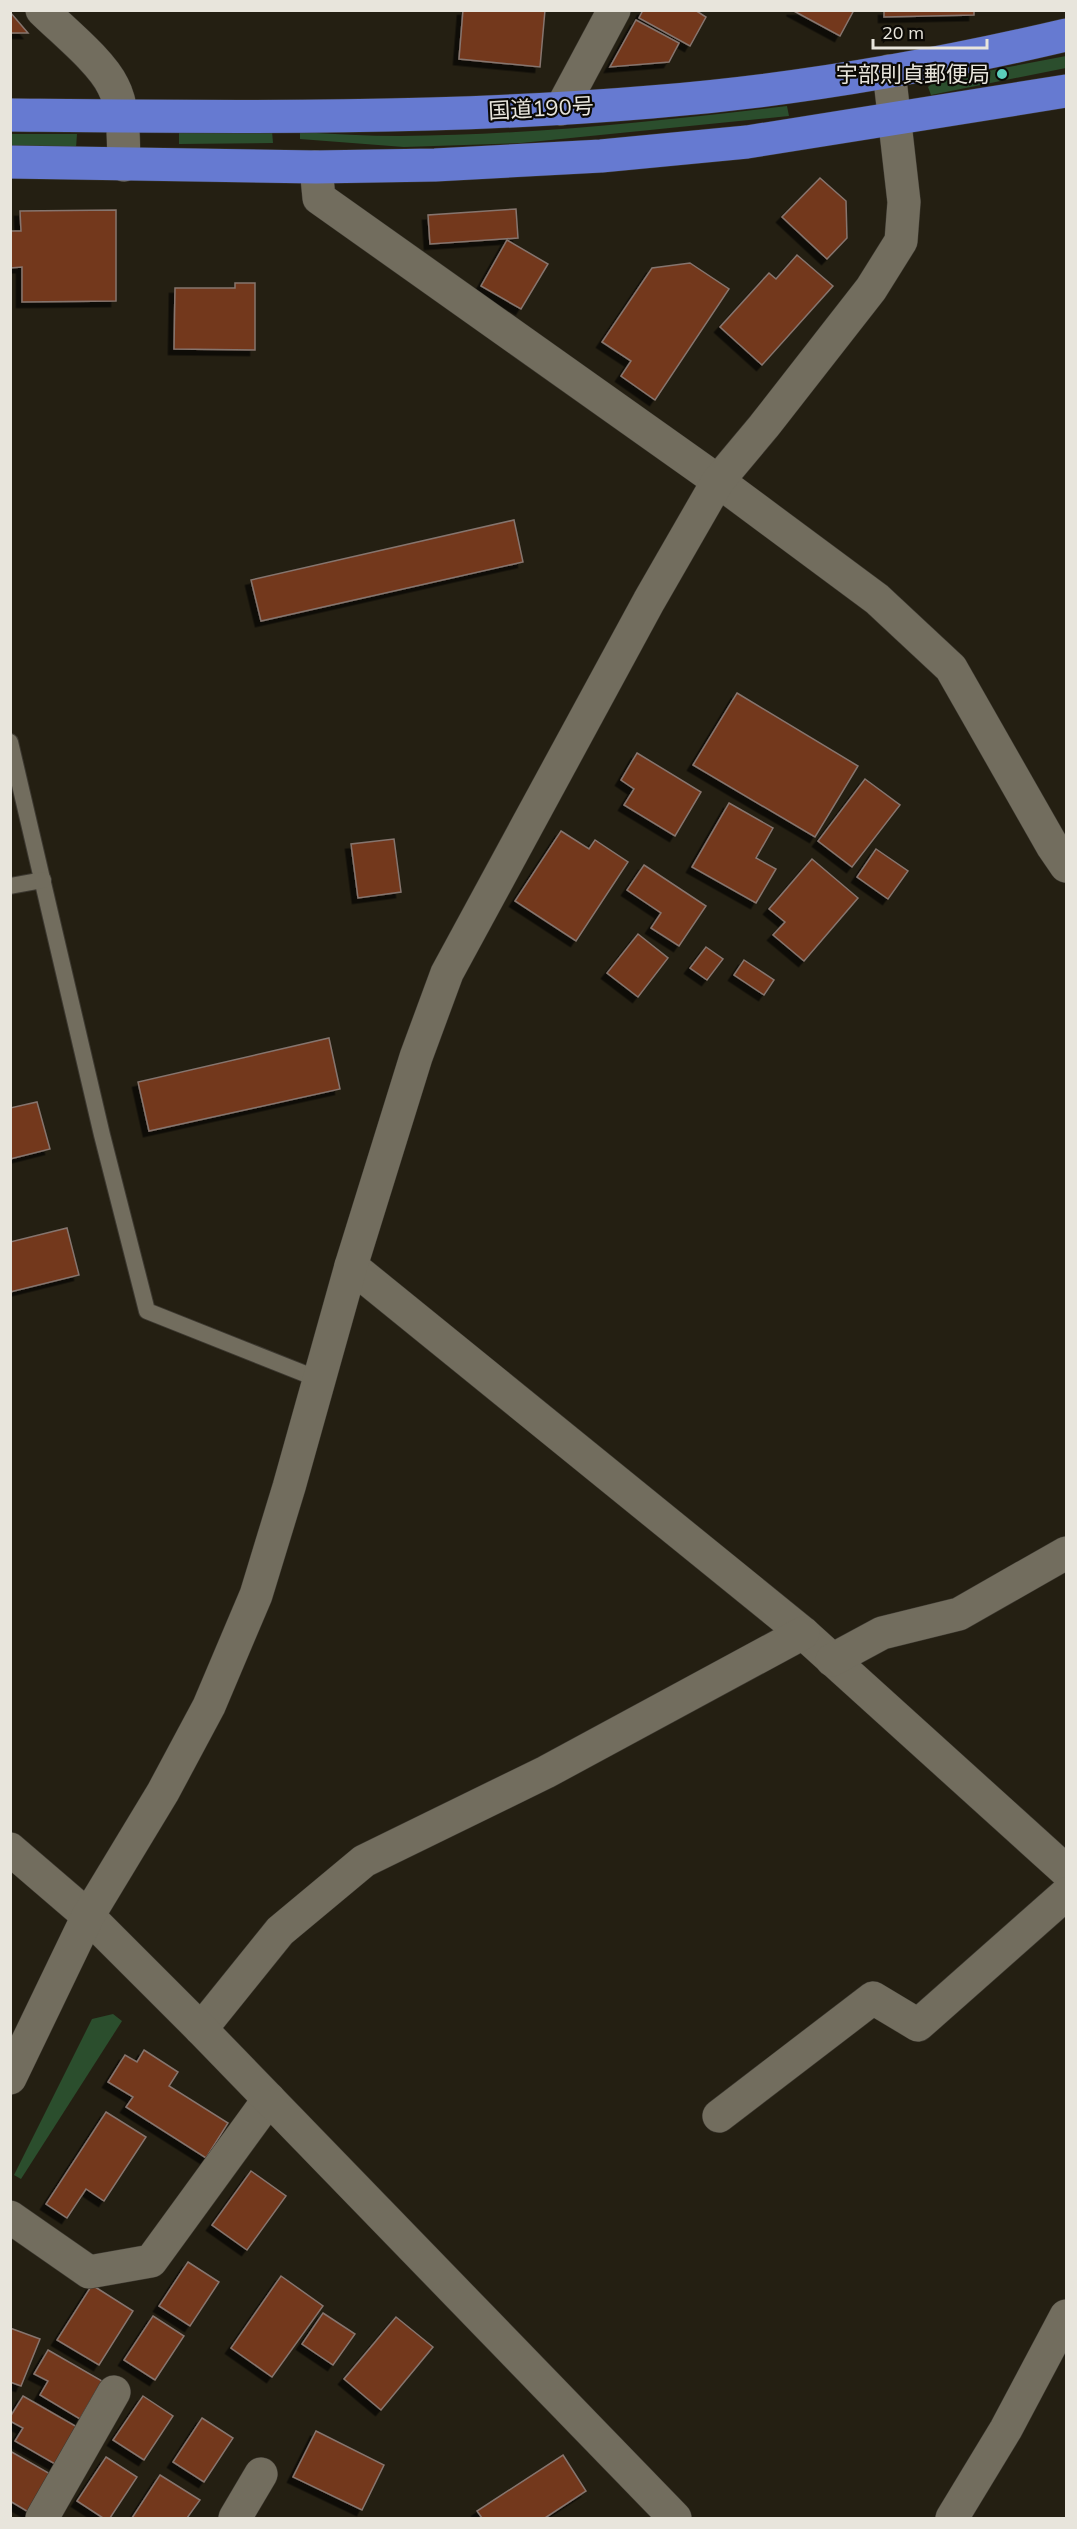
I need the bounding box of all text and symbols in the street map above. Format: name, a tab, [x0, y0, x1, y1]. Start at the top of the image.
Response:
scale bar	[873, 12, 987, 50]
text: 20 m	[882, 21, 924, 44]
place label: 宇部則貞郵便局	[836, 60, 990, 88]
marker: 宇部則貞郵便局	[995, 67, 1009, 81]
street label: 国道190号	[488, 91, 594, 125]

